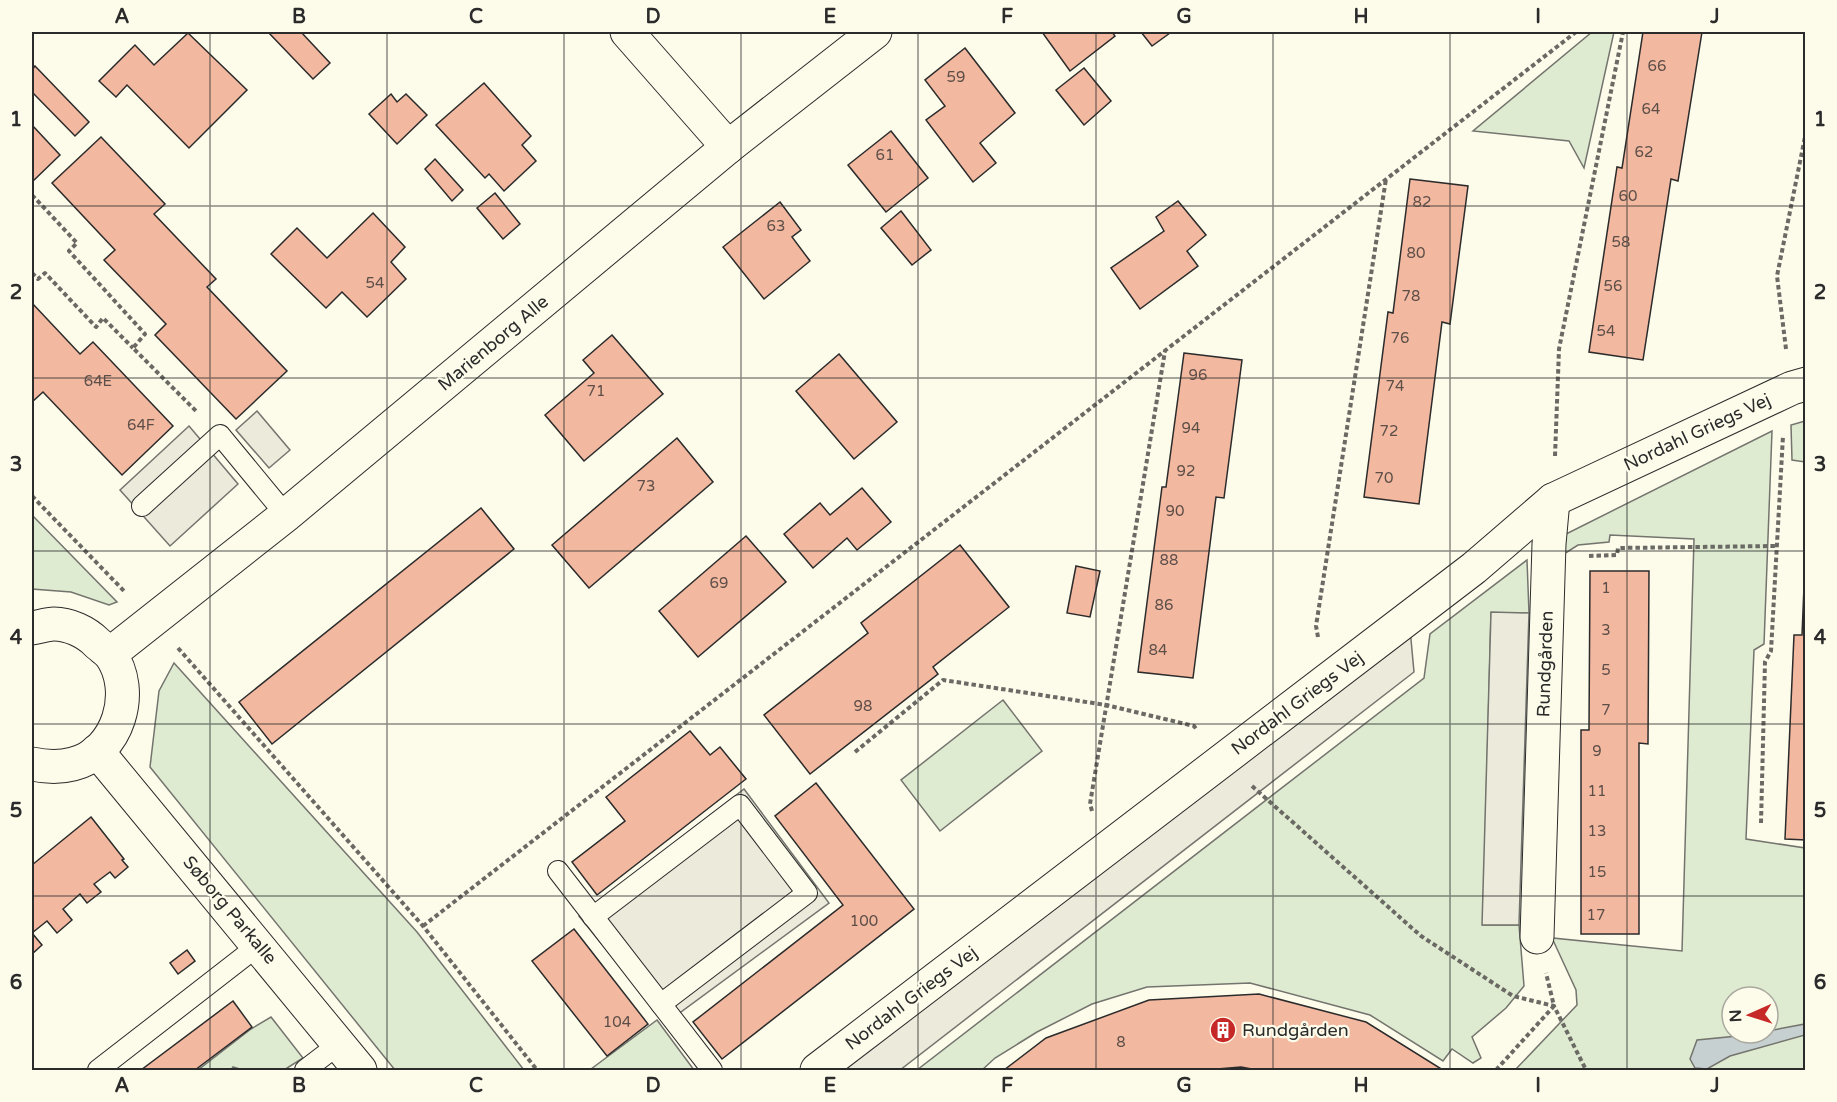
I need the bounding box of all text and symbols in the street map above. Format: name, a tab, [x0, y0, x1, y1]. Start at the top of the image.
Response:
text: A	[115, 5, 130, 29]
text: B	[292, 5, 306, 29]
text: C	[469, 5, 483, 29]
text: D	[645, 5, 661, 29]
text: E	[824, 5, 837, 29]
text: F	[1001, 5, 1013, 29]
text: G	[1176, 5, 1192, 29]
text: H	[1353, 5, 1369, 29]
text: I	[1535, 5, 1541, 29]
text: J	[1709, 5, 1720, 29]
house number: 66	[1648, 57, 1666, 75]
house number: 59	[947, 68, 965, 86]
house number: 64	[1642, 100, 1660, 118]
text: 1	[10, 108, 22, 132]
text: 1	[1814, 108, 1826, 132]
house number: 62	[1635, 143, 1653, 161]
house number: 61	[876, 146, 894, 164]
house number: 60	[1619, 187, 1637, 205]
house number: 82	[1413, 193, 1431, 211]
house number: 63	[767, 217, 785, 235]
house number: 58	[1612, 233, 1630, 251]
house number: 80	[1407, 244, 1425, 262]
house number: 54	[366, 274, 384, 292]
house number: 56	[1604, 277, 1622, 295]
text: 2	[10, 281, 22, 305]
text: 2	[1814, 281, 1826, 305]
house number: 78	[1402, 287, 1420, 305]
street label: Marienborg Alle	[433, 290, 553, 396]
house number: 54	[1597, 322, 1615, 340]
house number: 76	[1391, 329, 1409, 347]
house number: 96	[1189, 366, 1207, 384]
house number: 64E	[84, 372, 112, 390]
house number: 74	[1386, 377, 1404, 395]
house number: 71	[587, 382, 605, 400]
street label: Nordahl Griegs Vej	[1620, 388, 1774, 476]
house number: 64F	[127, 416, 155, 434]
house number: 94	[1182, 419, 1200, 437]
house number: 72	[1380, 422, 1398, 440]
text: 3	[10, 453, 22, 477]
text: 3	[1814, 453, 1826, 477]
house number: 92	[1177, 462, 1195, 480]
house number: 70	[1375, 469, 1393, 487]
house number: 73	[637, 477, 655, 495]
house number: 90	[1166, 502, 1184, 520]
house number: 88	[1160, 551, 1178, 569]
house number: 69	[710, 574, 728, 592]
house number: 1	[1601, 579, 1611, 597]
house number: 86	[1155, 596, 1173, 614]
street label: Rundgården	[1532, 610, 1558, 718]
house number: 3	[1601, 621, 1611, 639]
text: 4	[10, 626, 23, 650]
text: 4	[1814, 626, 1827, 650]
house number: 84	[1149, 641, 1167, 659]
street label: Nordahl Griegs Vej	[1227, 646, 1367, 760]
house number: 5	[1601, 661, 1611, 679]
house number: 98	[854, 697, 872, 715]
house number: 7	[1601, 701, 1611, 719]
house number: 9	[1592, 742, 1602, 760]
house number: 11	[1588, 782, 1606, 800]
text: 5	[10, 799, 22, 823]
text: 5	[1814, 799, 1826, 823]
house number: 13	[1588, 822, 1606, 840]
street label: Søborg Parkalle	[178, 851, 282, 969]
house number: 15	[1588, 863, 1606, 881]
house number: 17	[1587, 906, 1605, 924]
house number: 100	[850, 912, 878, 930]
street label: Nordahl Griegs Vej	[841, 941, 981, 1055]
text: 6	[10, 971, 22, 995]
text: 6	[1814, 971, 1826, 995]
north arrow	[1720, 985, 1780, 1045]
text: N	[1726, 1009, 1746, 1023]
house number: 104	[603, 1013, 631, 1031]
building icon: Rundgården	[1208, 1015, 1238, 1045]
place label: Rundgården	[1242, 1019, 1349, 1041]
house number: 8	[1116, 1033, 1126, 1051]
text: A	[115, 1074, 130, 1098]
text: B	[292, 1074, 306, 1098]
text: C	[469, 1074, 483, 1098]
text: D	[645, 1074, 661, 1098]
text: E	[824, 1074, 837, 1098]
text: F	[1001, 1074, 1013, 1098]
text: G	[1176, 1074, 1192, 1098]
text: H	[1353, 1074, 1369, 1098]
text: I	[1535, 1074, 1541, 1098]
text: J	[1709, 1074, 1720, 1098]

